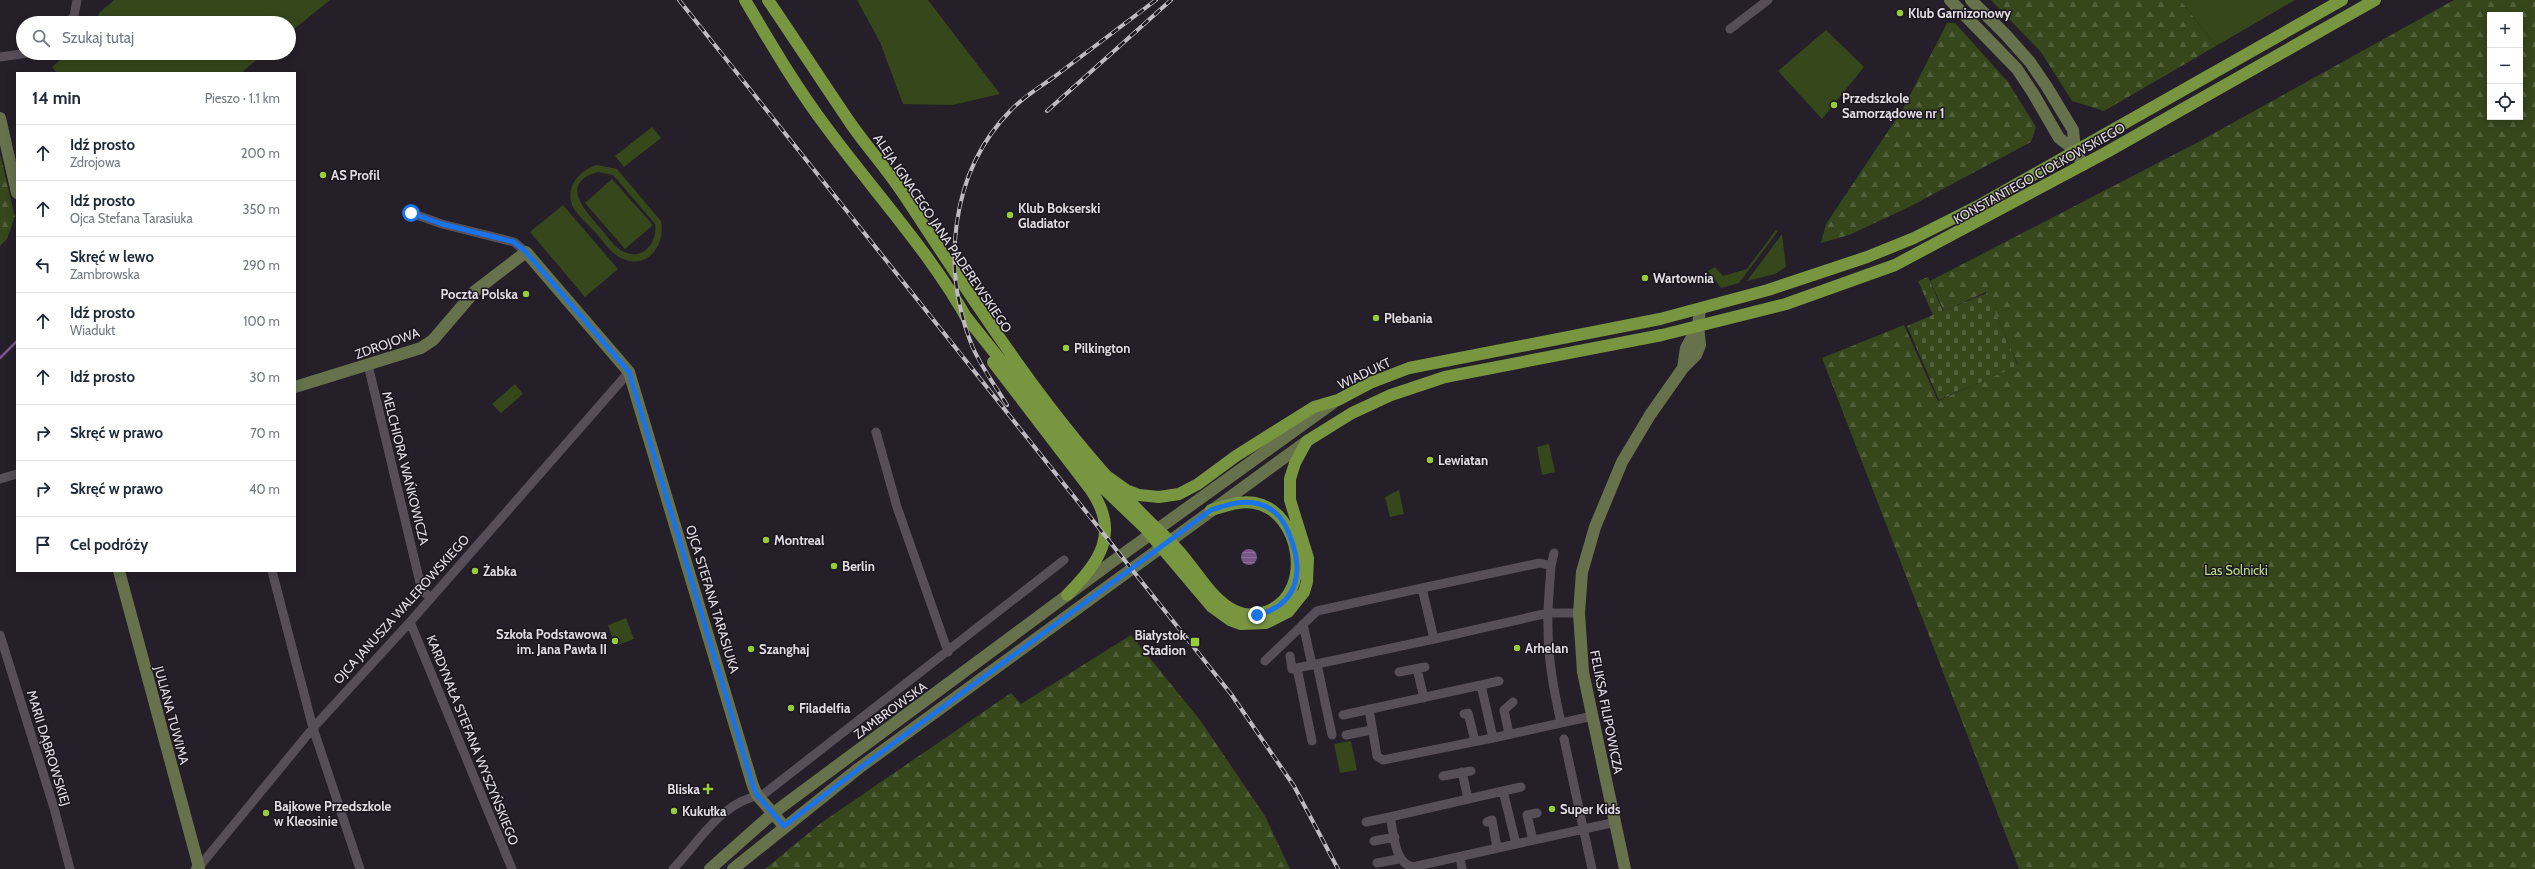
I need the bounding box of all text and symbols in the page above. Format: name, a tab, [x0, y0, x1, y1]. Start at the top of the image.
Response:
place label: Klub Garnizonowy	[1908, 5, 2011, 21]
marker: Klub Garnizonowy	[1895, 8, 1905, 18]
map controls	[2487, 12, 2523, 120]
button: +	[2487, 12, 2523, 48]
search box	[16, 16, 296, 60]
icon: search	[30, 27, 52, 49]
text: Szukaj tutaj	[62, 29, 134, 47]
button: −	[2487, 48, 2523, 84]
button: locate	[2487, 84, 2523, 120]
text: 14 min	[32, 88, 81, 108]
text: Pieszo · 1.1 km	[205, 90, 280, 106]
place label: Przedszkole Samorządowe nr 1	[1842, 90, 1945, 121]
marker: Przedszkole Samorządowe nr 1	[1829, 100, 1839, 110]
street label: KONSTANTEGO CIOŁKOWSKIEGO	[1950, 119, 2128, 227]
street label: ALEJA IGNACEGO JANA PADEREWSKIEGO	[870, 131, 1016, 335]
text: Idź prosto	[70, 136, 135, 154]
icon: ahead	[32, 142, 54, 164]
text: 200 m	[241, 145, 280, 161]
text: Zdrojowa	[70, 154, 121, 170]
place label: AS Profil	[331, 167, 380, 183]
marker: AS Profil	[318, 170, 328, 180]
text: Idź prosto	[70, 192, 135, 210]
icon: ahead	[32, 198, 54, 220]
place label: Klub Bokserski Gladiator	[1018, 200, 1100, 231]
text: 350 m	[243, 201, 280, 217]
route start	[402, 204, 420, 222]
text: Ojca Stefana Tarasiuka	[70, 210, 193, 226]
marker: Klub Bokserski Gladiator	[1005, 210, 1015, 220]
text: Skręć w lewo	[70, 248, 154, 266]
icon: left	[32, 254, 54, 276]
text: 290 m	[242, 257, 280, 273]
text: Zambrowska	[70, 266, 140, 282]
place label: Wartownia	[1653, 270, 1714, 286]
marker: Wartownia	[1640, 273, 1650, 283]
place label: Poczta Polska	[440, 286, 519, 302]
marker: Poczta Polska	[521, 289, 531, 299]
text: Idź prosto	[70, 304, 135, 322]
icon: ahead	[32, 310, 54, 332]
place label: Plebania	[1384, 310, 1433, 326]
text: 100 m	[243, 313, 280, 329]
marker: Plebania	[1371, 313, 1381, 323]
text: Wiadukt	[70, 322, 115, 338]
street label: ZDROJOWA	[353, 324, 421, 362]
place label: Pilkington	[1074, 340, 1130, 356]
marker: Pilkington	[1061, 343, 1071, 353]
street label: WIADUKT	[1335, 354, 1393, 392]
icon: ahead	[32, 366, 54, 388]
text: Idź prosto	[70, 368, 135, 386]
text: 30 m	[250, 369, 280, 385]
street label: MELCHIORA WAŃKOWICZA	[379, 389, 434, 547]
icon: right	[32, 422, 54, 444]
text: Skręć w prawo	[70, 424, 163, 442]
text: 70 m	[250, 425, 280, 441]
place label: Lewiatan	[1438, 452, 1488, 468]
marker: Lewiatan	[1425, 455, 1435, 465]
icon: right	[32, 478, 54, 500]
text: Skręć w prawo	[70, 480, 163, 498]
text: 40 m	[249, 481, 280, 497]
street label: OJCA STEFANA TARASIUKA	[683, 523, 743, 675]
street label: OJCA JANUSZA WALEROWSKIEGO	[330, 531, 472, 687]
place label: Montreal	[774, 532, 825, 548]
icon: arrive	[32, 534, 54, 556]
marker: Montreal	[761, 535, 771, 545]
text: Cel podróży	[70, 536, 148, 554]
place label: Berlin	[842, 558, 875, 574]
marker: Berlin	[829, 561, 839, 571]
park label: Las Solnicki	[2204, 562, 2268, 578]
place label: Żabka	[483, 563, 517, 579]
marker: Żabka	[470, 566, 480, 576]
route end	[1248, 606, 1266, 624]
place label: Szkoła Podstawowa im. Jana Pawła II	[496, 626, 608, 657]
place label: Białystok Stadion	[1134, 627, 1187, 658]
street label: KARDYNAŁA STEFANA WYSZYŃSKIEGO	[423, 632, 524, 847]
marker: Szkoła Podstawowa im. Jana Pawła II	[610, 636, 620, 646]
marker: Białystok Stadion	[1189, 636, 1201, 648]
place label: Arhelan	[1525, 640, 1568, 656]
place label: Szanghaj	[759, 641, 809, 657]
marker: Arhelan	[1512, 643, 1522, 653]
marker: Szanghaj	[746, 644, 756, 654]
street label: FELIKSA FILIPOWICZA	[1587, 649, 1627, 775]
street label: JULIANA TUWIMA	[151, 663, 193, 766]
street label: ZAMBROWSKA	[850, 678, 930, 742]
street label: MARII DĄBROWSKIEJ	[24, 688, 74, 808]
place label: Filadelfia	[799, 700, 851, 716]
marker: Filadelfia	[786, 703, 796, 713]
place label: Bliska	[667, 781, 701, 797]
marker: Bliska	[703, 784, 713, 794]
place label: Bajkowe Przedszkole w Kleosinie	[274, 798, 392, 829]
place label: Super Kids	[1560, 801, 1621, 817]
place label: Kukułka	[682, 803, 727, 819]
marker: Super Kids	[1547, 804, 1557, 814]
marker: Kukułka	[669, 806, 679, 816]
marker: Bajkowe Przedszkole w Kleosinie	[261, 808, 271, 818]

